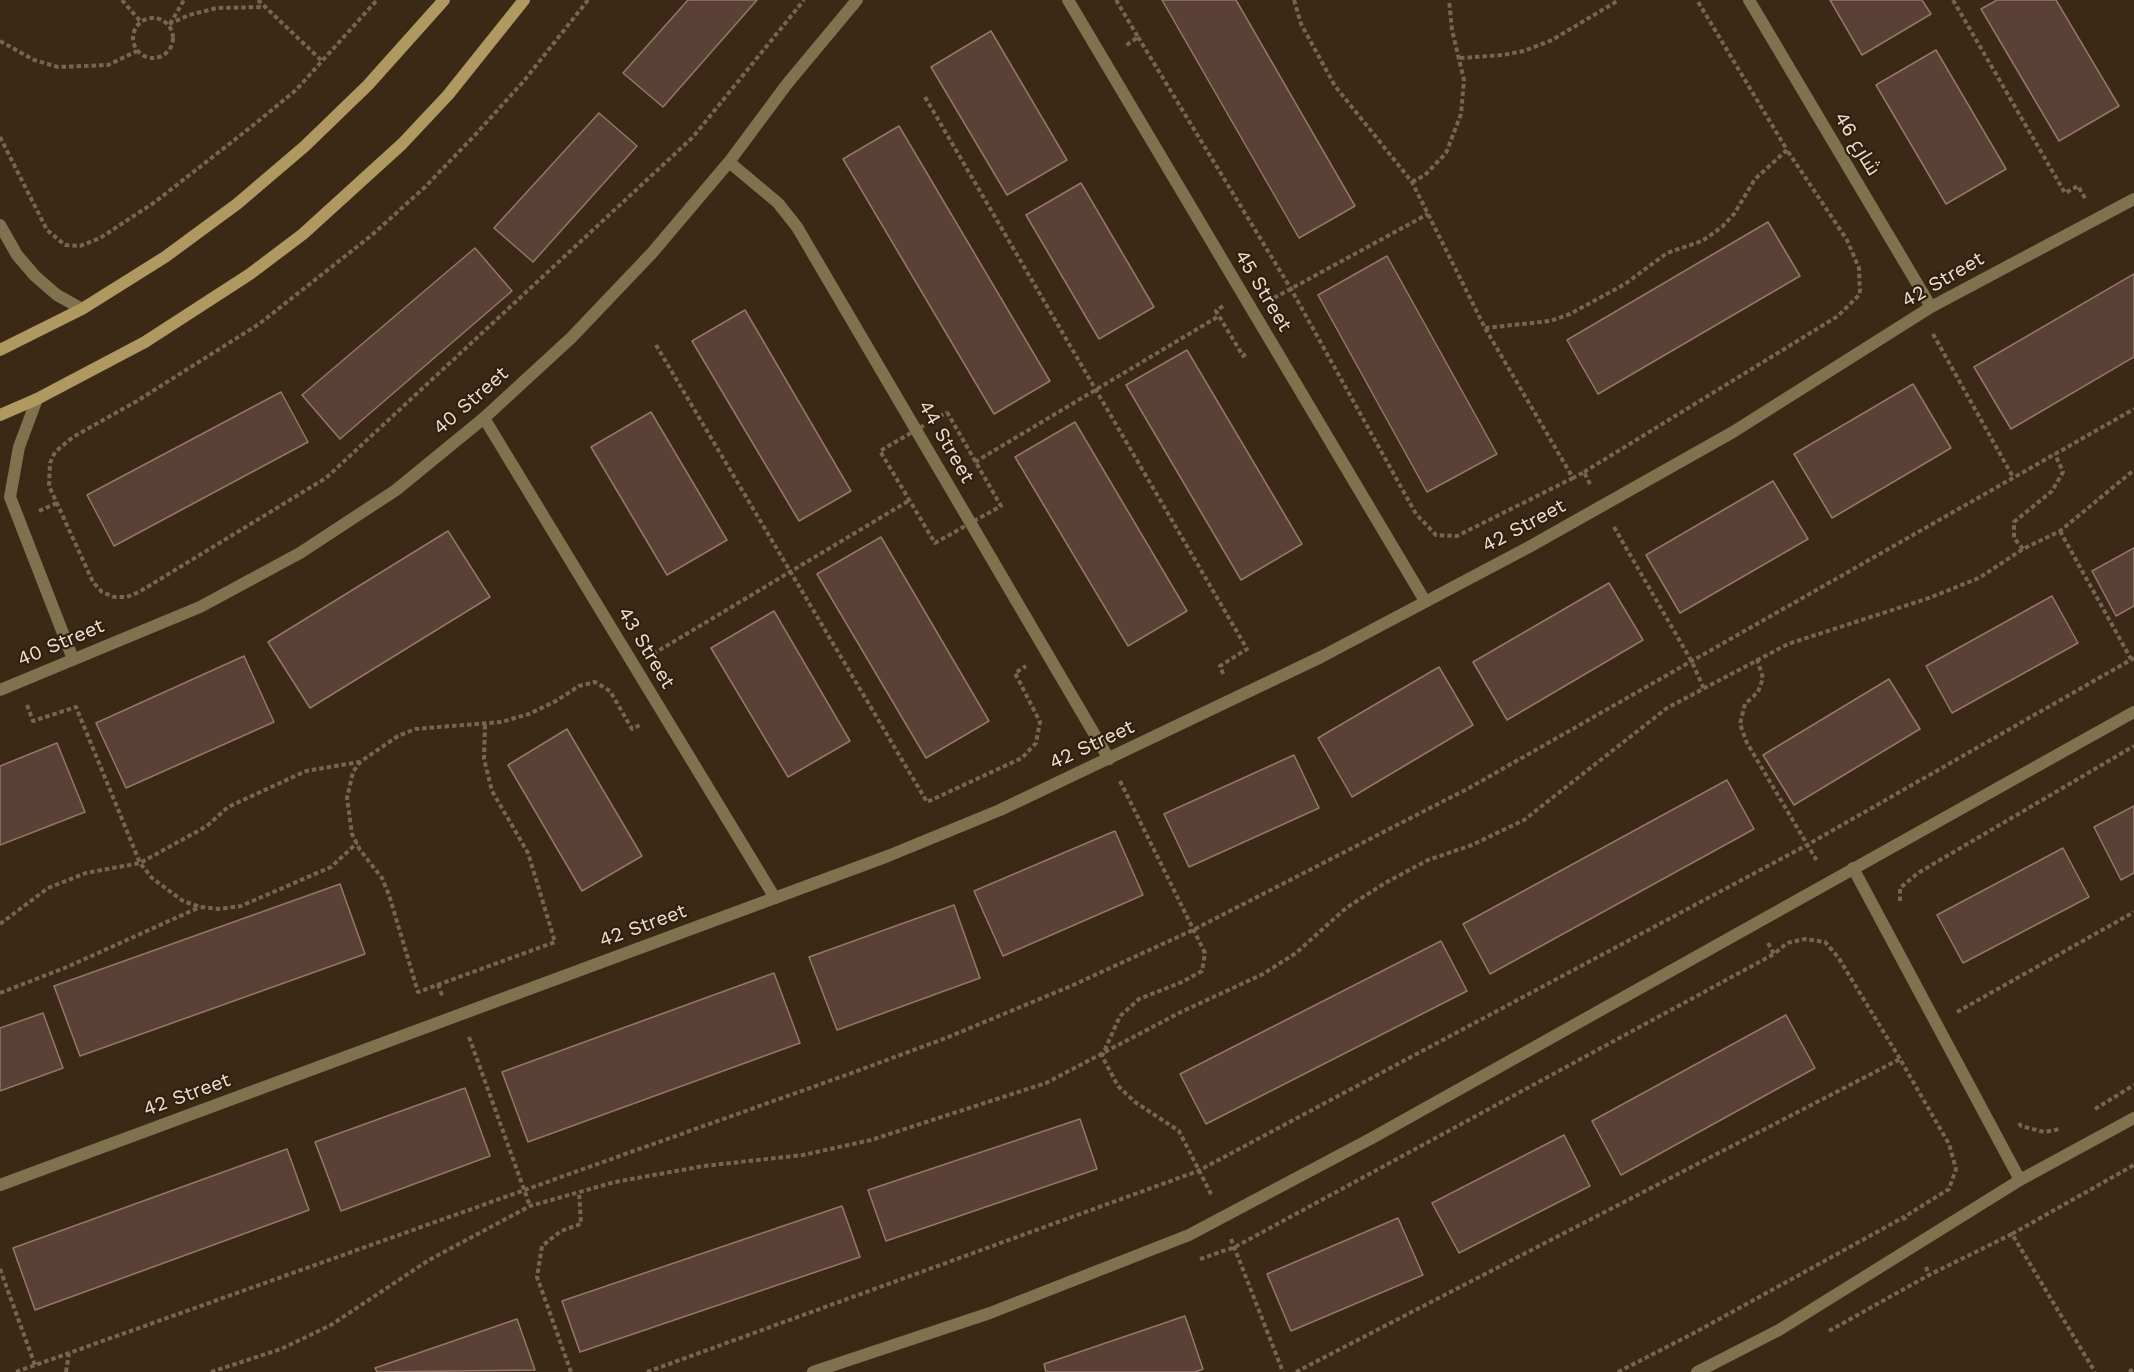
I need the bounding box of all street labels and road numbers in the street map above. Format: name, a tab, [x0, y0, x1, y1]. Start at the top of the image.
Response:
street label: شارع 46	[1829, 108, 1885, 180]
street label: 45 Street	[1229, 246, 1297, 336]
street label: 42 Street	[1898, 247, 1988, 313]
street label: 40 Street	[429, 362, 513, 440]
street label: 44 Street	[913, 396, 979, 488]
street label: 42 Street	[1478, 494, 1570, 558]
street label: 43 Street	[612, 603, 680, 693]
street label: 40 Street	[14, 614, 108, 672]
street label: 42 Street	[1046, 715, 1138, 775]
street label: 42 Street	[596, 899, 690, 953]
street label: 42 Street	[140, 1068, 234, 1122]

